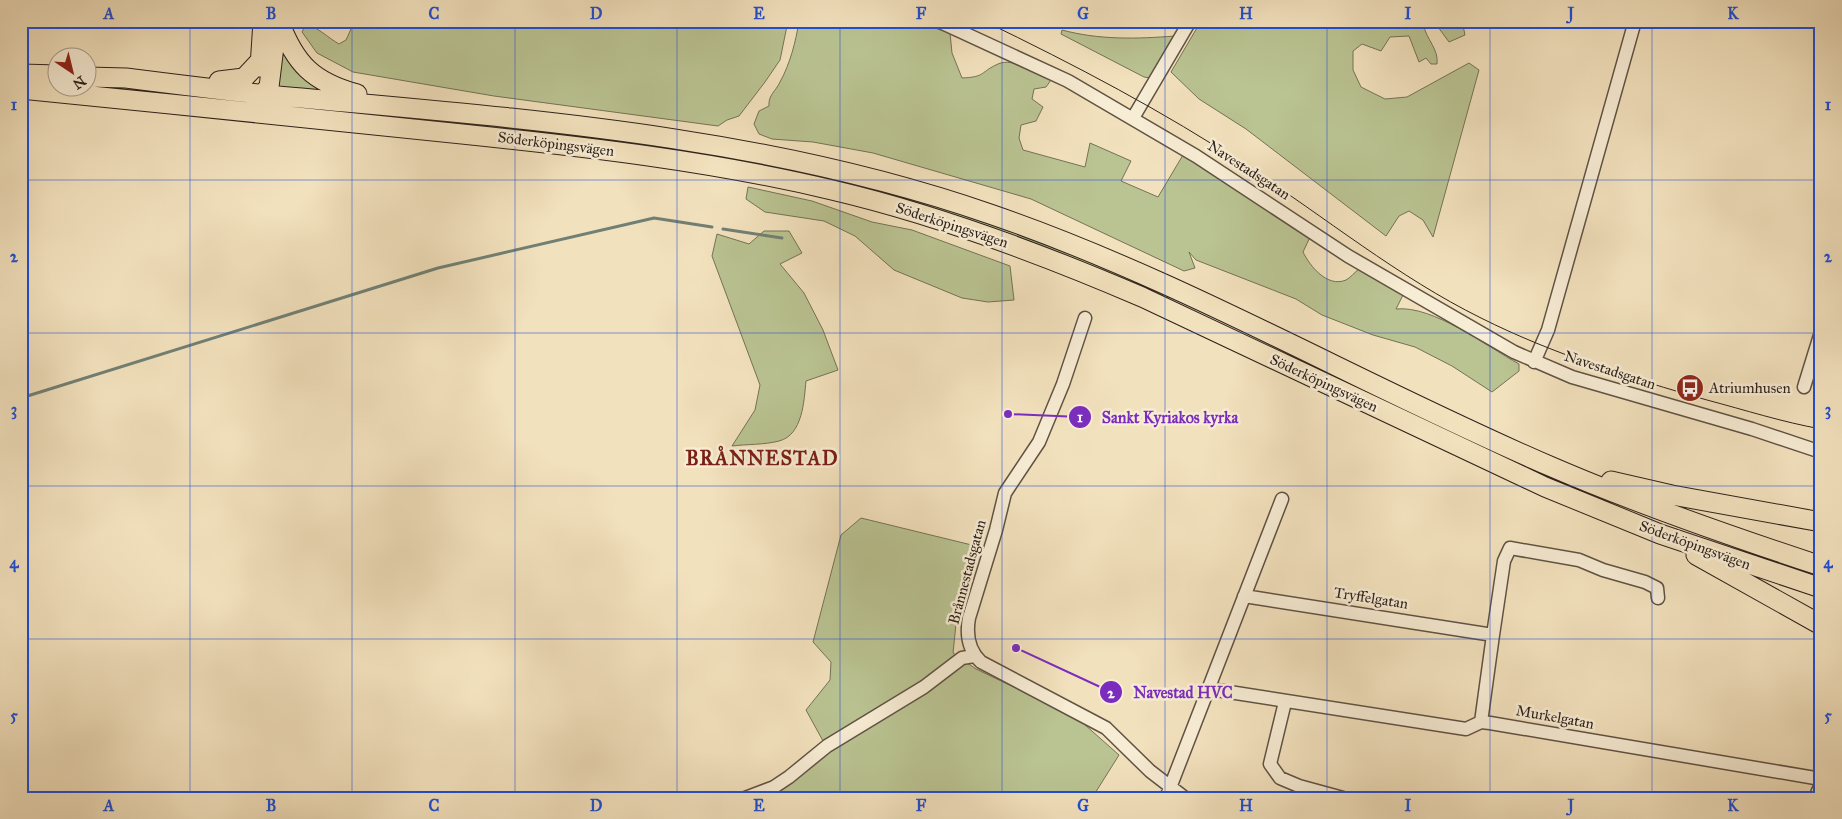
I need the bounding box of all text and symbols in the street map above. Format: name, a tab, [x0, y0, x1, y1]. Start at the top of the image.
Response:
text: A	[103, 4, 115, 23]
text: B	[266, 4, 276, 23]
text: C	[429, 4, 440, 23]
text: D	[590, 4, 603, 23]
text: E	[753, 4, 765, 23]
text: F	[916, 4, 927, 23]
text: G	[1077, 4, 1089, 23]
text: H	[1239, 4, 1253, 23]
text: I	[1405, 4, 1412, 23]
text: J	[1566, 4, 1575, 24]
text: K	[1727, 4, 1739, 23]
north arrow	[48, 48, 98, 98]
text: N	[69, 72, 89, 93]
text: 1	[11, 95, 18, 114]
text: 1	[1825, 95, 1832, 114]
street label: Söderköpingsvägen	[497, 128, 615, 160]
street label: Navestadsgatan	[1204, 137, 1294, 203]
street label: Söderköpingsvägen	[894, 198, 1010, 252]
text: 2	[10, 247, 19, 266]
text: 2	[1824, 247, 1833, 266]
street label: Navestadsgatan	[1562, 347, 1658, 393]
street label: Söderköpingsvägen	[1267, 350, 1381, 416]
bus stop icon: Atriumhusen	[1675, 373, 1705, 403]
place label: Atriumhusen	[1708, 379, 1791, 397]
text: 3	[11, 400, 17, 420]
text: 3	[1825, 400, 1831, 420]
callout: Sankt Kyriakos kyrka	[1067, 401, 1248, 432]
text: 1	[1077, 408, 1083, 426]
text: Sankt Kyriakos kyrka	[1102, 408, 1239, 428]
district label: BRÅNNESTAD	[685, 445, 839, 470]
street label: Söderköpingsvägen	[1637, 517, 1753, 573]
street label: Brånnestadsgatan	[944, 518, 990, 626]
text: 4	[10, 553, 20, 573]
text: 4	[1824, 553, 1834, 573]
street label: Tryffelgatan	[1333, 583, 1409, 613]
callout: Navestad HVC	[1098, 677, 1243, 708]
text: Navestad HVC	[1133, 683, 1233, 702]
text: 2	[1107, 684, 1115, 702]
street label: Murkelgatan	[1515, 701, 1595, 733]
text: 5	[10, 706, 18, 725]
text: 5	[1824, 706, 1832, 725]
text: A	[103, 796, 115, 815]
text: B	[266, 796, 276, 815]
text: C	[429, 796, 440, 815]
text: D	[590, 796, 603, 815]
text: E	[753, 796, 765, 815]
text: F	[916, 796, 927, 815]
text: G	[1077, 796, 1089, 815]
text: H	[1239, 796, 1253, 815]
text: I	[1405, 796, 1412, 815]
text: J	[1566, 796, 1575, 816]
text: K	[1727, 796, 1739, 815]

